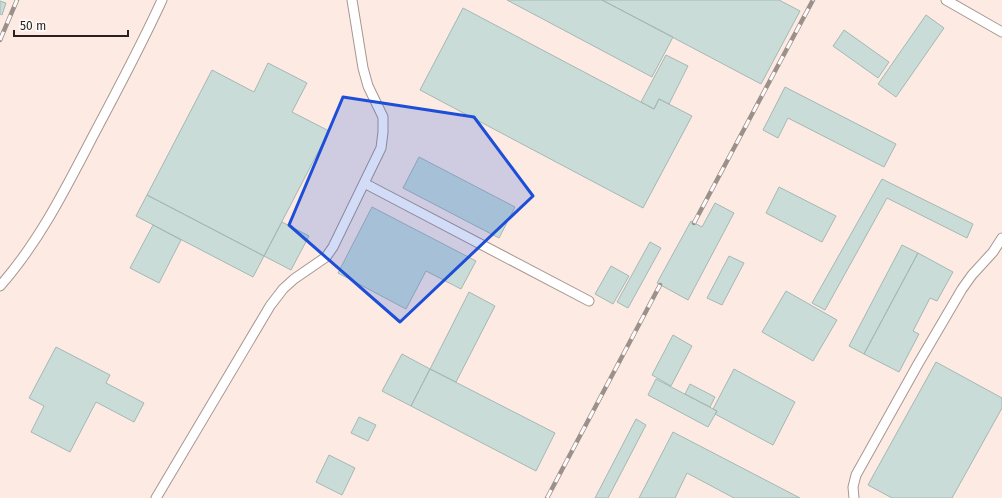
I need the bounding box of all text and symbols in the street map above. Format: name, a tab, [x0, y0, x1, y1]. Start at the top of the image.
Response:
scale bar	[14, 12, 128, 38]
text: 50 m	[20, 19, 46, 33]

